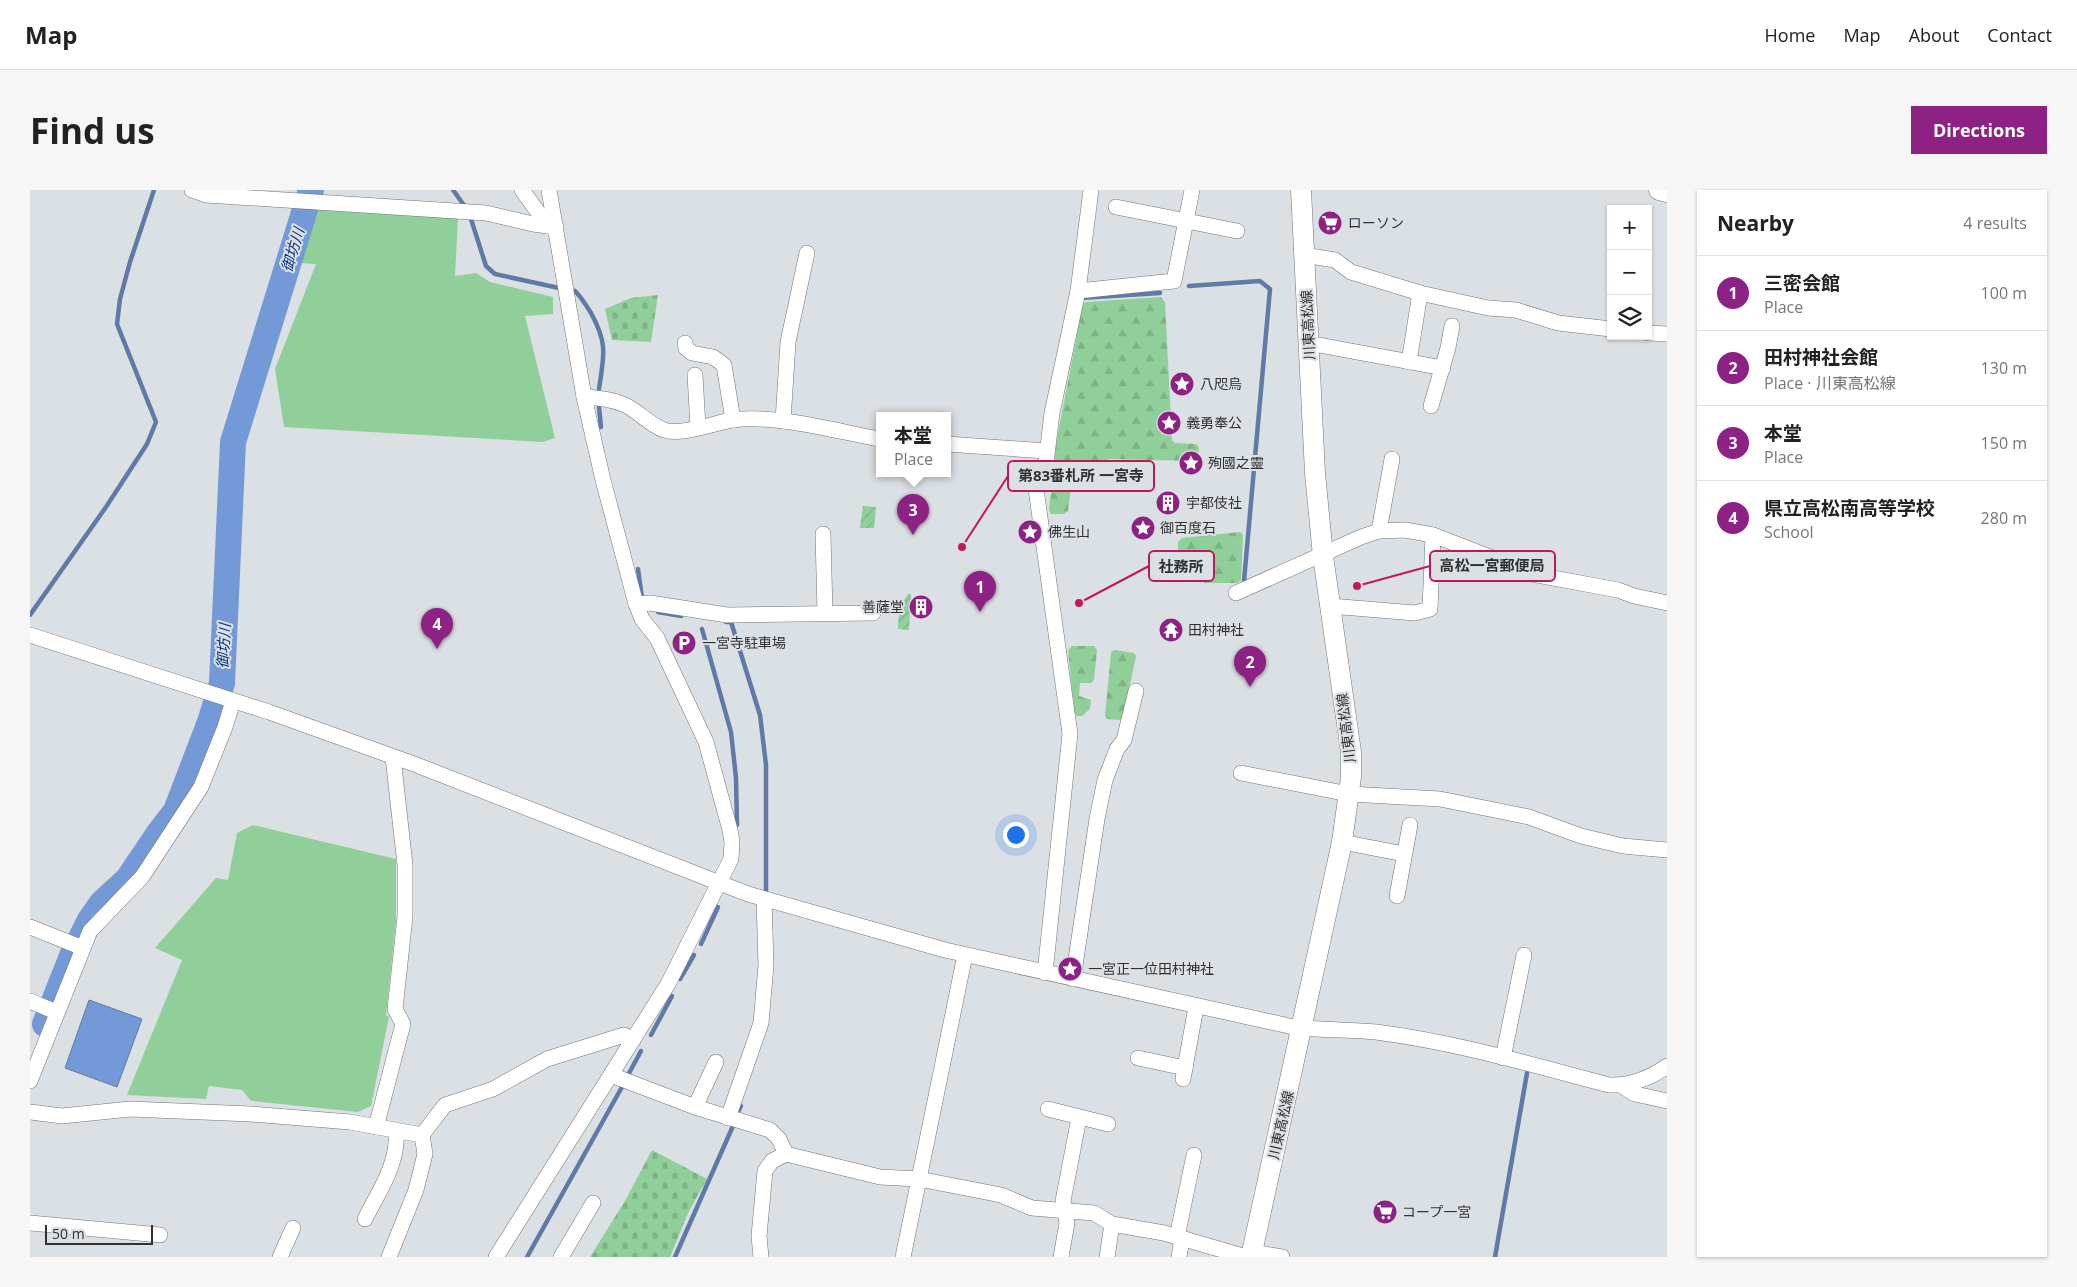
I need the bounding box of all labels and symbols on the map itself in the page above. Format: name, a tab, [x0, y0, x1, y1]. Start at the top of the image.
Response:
supermarket icon: ローソン	[1317, 210, 1343, 236]
place label: ローソン	[1348, 213, 1404, 232]
water label: 御坊川	[276, 223, 309, 274]
street label: 川東高松線	[1296, 290, 1319, 360]
place icon: 八咫烏	[1169, 371, 1195, 397]
place label: 八咫烏	[1200, 374, 1242, 393]
place icon: 義勇奉公	[1156, 410, 1182, 436]
place label: 義勇奉公	[1186, 413, 1242, 432]
place icon: 殉國之靈	[1178, 450, 1204, 476]
place label: 殉國之靈	[1208, 453, 1264, 472]
callout: 第83番札所 一宮寺	[1008, 461, 1154, 491]
text: 第83番札所 一宮寺	[1018, 465, 1144, 485]
building icon: 宇都伎社	[1155, 490, 1181, 516]
place label: 宇都伎社	[1186, 493, 1242, 512]
pin: 3	[897, 494, 929, 535]
place icon: 御百度石	[1130, 515, 1156, 541]
place label: 御百度石	[1160, 518, 1216, 537]
place icon: 佛生山	[1017, 519, 1043, 545]
place label: 佛生山	[1048, 522, 1090, 541]
callout: 社務所	[1149, 551, 1214, 581]
callout: 高松一宮郵便局	[1430, 551, 1555, 581]
text: 高松一宮郵便局	[1439, 555, 1545, 575]
text: 社務所	[1158, 556, 1204, 576]
pin: 1	[964, 571, 996, 612]
building icon: 善薩堂	[908, 594, 934, 620]
place label: 善薩堂	[862, 597, 904, 616]
pin: 4	[421, 608, 453, 649]
temple icon: 田村神社	[1158, 617, 1184, 643]
place label: 田村神社	[1188, 620, 1244, 639]
water label: 御坊川	[212, 621, 234, 669]
parking icon: 一宮寺駐車場	[671, 630, 697, 656]
place label: 一宮寺駐車場	[702, 633, 786, 652]
pin: 2	[1234, 646, 1266, 687]
street label: 川東高松線	[1332, 692, 1359, 764]
your location	[1003, 822, 1029, 848]
place icon: 一宮正一位田村神社	[1057, 956, 1083, 982]
place label: 一宮正一位田村神社	[1088, 959, 1214, 978]
street label: 川東高松線	[1263, 1089, 1298, 1161]
supermarket icon: コープ一宮	[1372, 1199, 1398, 1225]
place label: コープ一宮	[1402, 1202, 1471, 1221]
scale bar	[45, 1222, 152, 1245]

